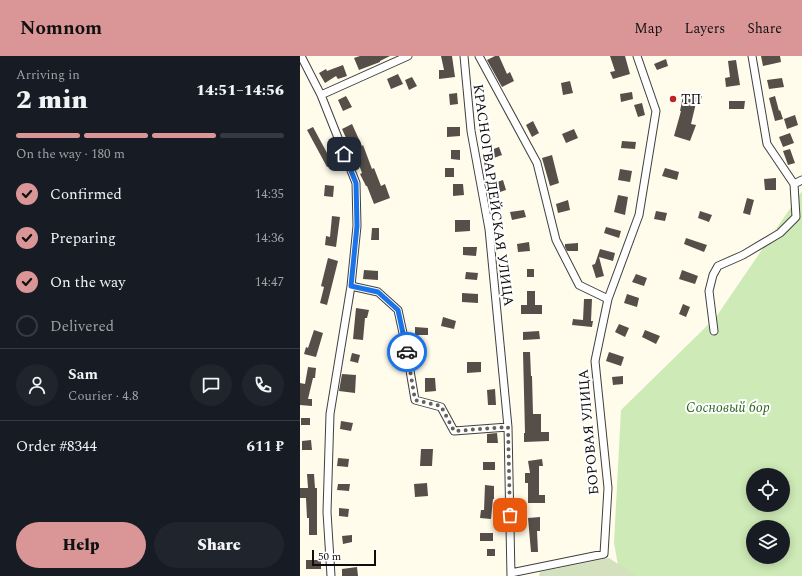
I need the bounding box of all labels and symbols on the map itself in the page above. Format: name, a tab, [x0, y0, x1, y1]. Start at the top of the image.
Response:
street label: КРАСНОГВАРДЕЙСКАЯ УЛИЦА	[467, 83, 520, 308]
place label: ТП	[681, 89, 701, 110]
marker: ТП	[668, 94, 678, 104]
pin	[327, 137, 361, 171]
courier	[387, 332, 427, 372]
street label: БОРОВАЯ УЛИЦА	[572, 368, 604, 496]
park label: Сосновый бор	[686, 397, 770, 418]
pin	[493, 498, 527, 532]
scale bar	[312, 548, 376, 567]

